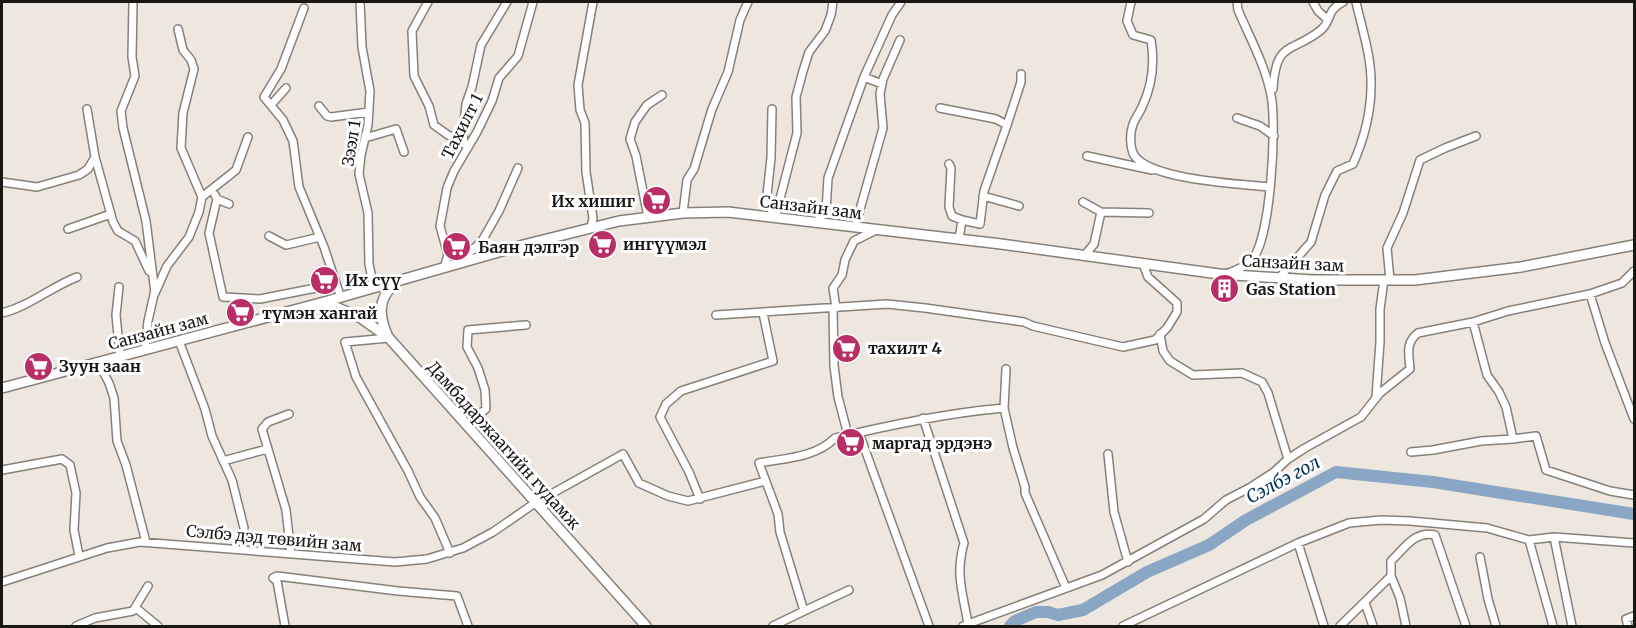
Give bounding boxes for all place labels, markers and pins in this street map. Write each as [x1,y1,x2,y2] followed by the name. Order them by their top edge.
[640,185,672,217] supermarket icon: Их хишиг
[551,191,636,211] place label: Их хишиг
[586,228,618,260] supermarket icon: ингүүмэл
[441,231,473,263] supermarket icon: Баян дэлгэр
[623,234,707,254] place label: ингүүмэл
[478,237,579,257] place label: Баян дэлгэр
[308,264,340,296] supermarket icon: Их сүү
[345,270,402,290] place label: Их сүү
[1209,273,1241,305] building icon: Gas Station
[1246,279,1336,299] place label: Gas Station
[225,297,257,329] supermarket icon: түмэн хангай
[262,303,378,323] place label: түмэн хангай
[831,332,863,364] supermarket icon: тахилт 4
[868,338,942,358] place label: тахилт 4
[22,350,54,382] supermarket icon: Зуун заан
[59,356,141,376] place label: Зуун заан
[835,427,867,459] supermarket icon: маргад эрдэнэ
[872,433,992,453] place label: маргад эрдэнэ

